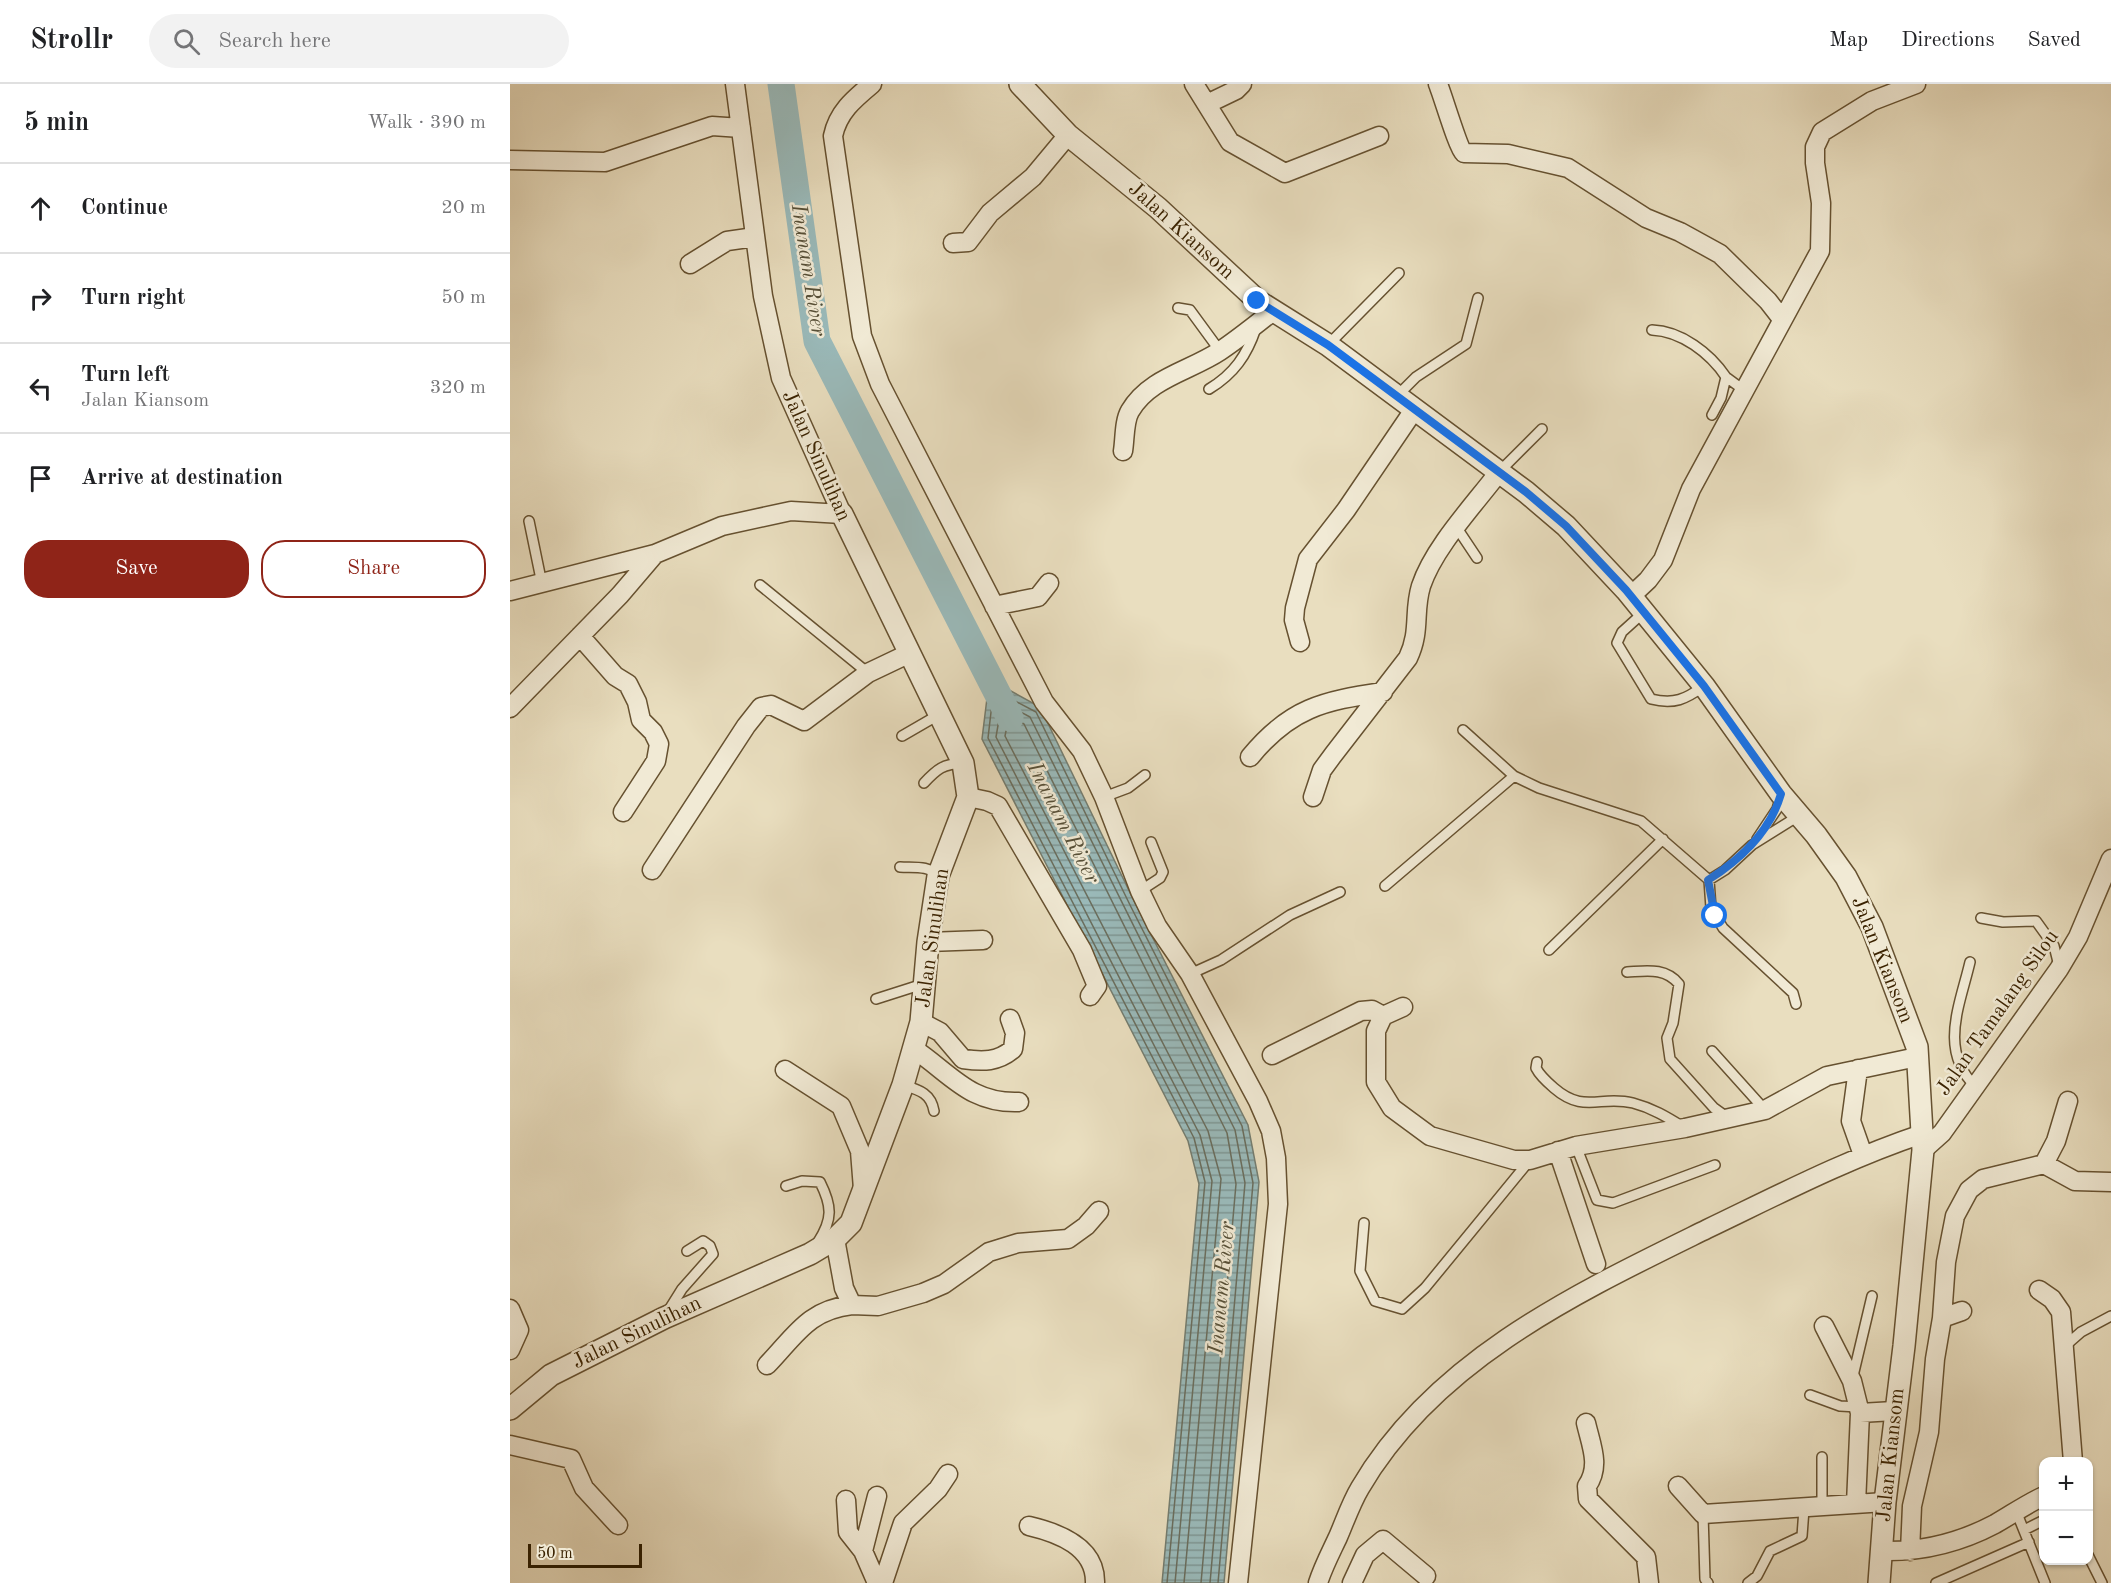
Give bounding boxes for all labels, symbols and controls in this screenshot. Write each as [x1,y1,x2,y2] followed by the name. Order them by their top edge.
[149,14,569,68] search box
[170,25,203,58] icon: search
[30,27,113,55] text: Strollr
[218,30,331,52] text: Search here
[1829,30,1868,51] text: Map
[1901,30,1995,51] text: Directions
[2028,30,2081,51] text: Saved
[24,110,89,136] text: 5 min
[367,113,486,133] text: Walk · 390 m
[1124,178,1238,284] street label: Jalan Kiansom
[24,192,57,225] icon: ahead
[81,197,168,219] text: Continue
[441,198,486,218] text: 20 m
[787,201,829,338] water label: Inanam River
[24,282,57,315] icon: right
[81,287,185,309] text: Turn right
[1243,287,1269,313] route end
[441,288,486,308] text: 50 m
[81,364,170,386] text: Turn left
[24,372,57,405] icon: left
[430,378,486,398] text: 320 m
[778,387,854,525] street label: Jalan Sinulihan
[81,391,209,411] text: Jalan Kiansom
[24,462,57,495] icon: arrive
[81,467,283,489] text: Arrive at destination
[24,540,249,598] button: Save
[261,540,486,598] button: Share
[1022,758,1103,888] water label: Inanam River
[913,867,953,1009] street label: Jalan Sinulihan
[1847,894,1917,1026] street label: Jalan Kiansom
[1701,902,1727,928] route start
[1933,926,2063,1100] street label: Jalan Tamalang Silou
[1205,1220,1239,1356] water label: Inanam River
[569,1293,705,1373] street label: Jalan Sinulihan
[1874,1387,1908,1523] street label: Jalan Kiansom
[2039,1457,2093,1565] map controls
[2039,1457,2093,1511] button: +
[2039,1511,2093,1565] button: −
[528,1541,642,1568] scale bar
[537,1546,573,1562] text: 50 m

